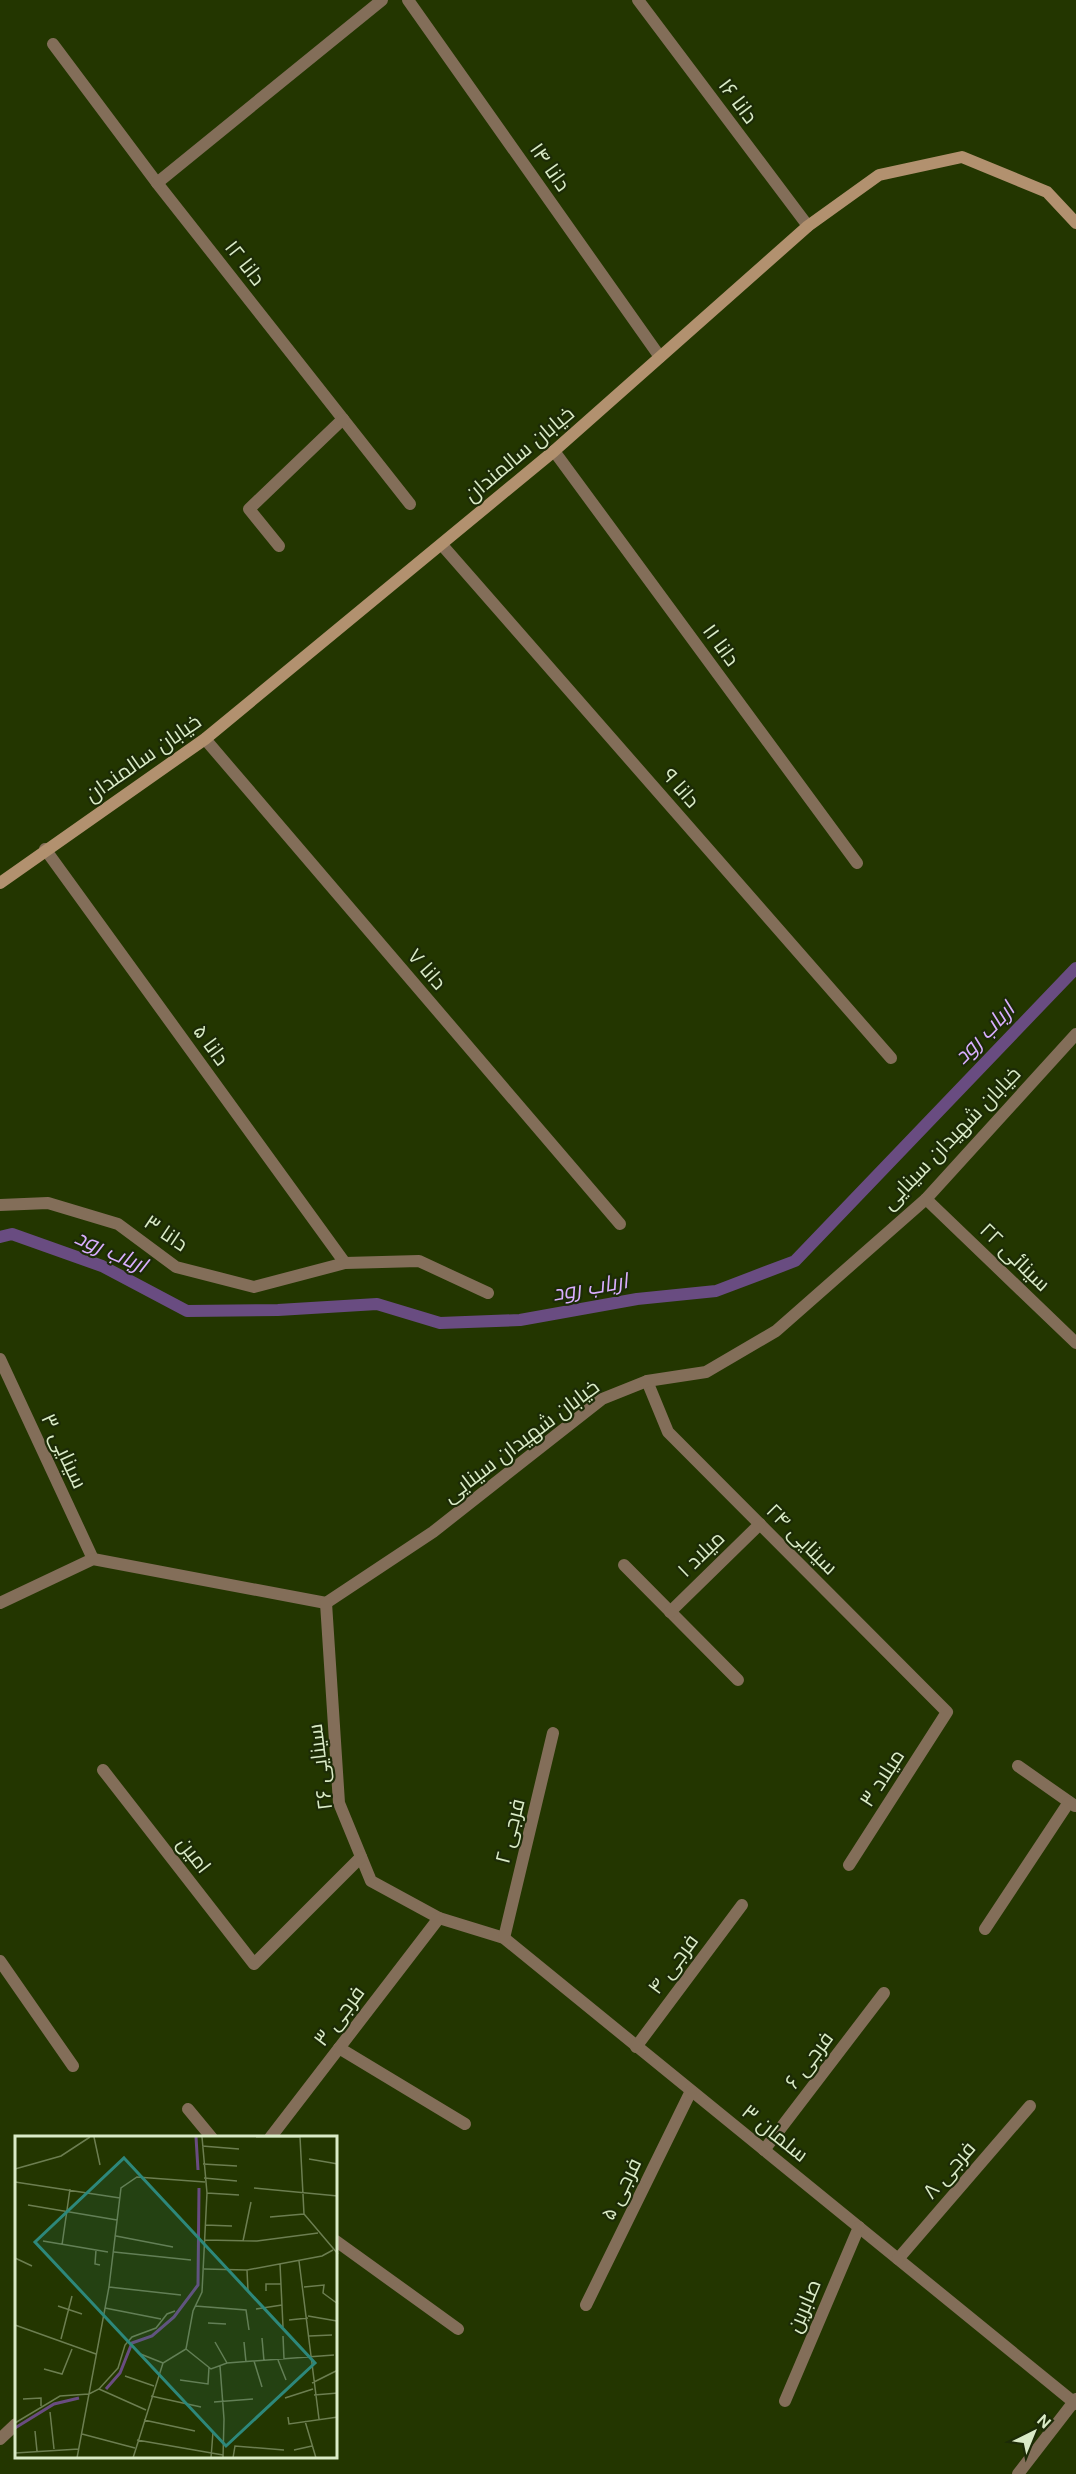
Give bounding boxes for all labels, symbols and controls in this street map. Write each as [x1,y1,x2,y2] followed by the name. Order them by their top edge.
[712,73,764,129] street label: دانا ۱۶
[523,137,577,197] street label: دانا ۱۴
[218,234,272,292] street label: دانا ۱۲
[458,400,580,508] street label: خیابان سالمندان
[696,618,746,672] street label: دانا ۱۱
[79,708,207,808] street label: خیابان سالمندان
[656,762,706,814] street label: دانا ۹
[401,942,453,996] street label: دانا ۷
[947,994,1022,1070] water label: ارباب رود
[187,1019,235,1071] street label: دانا ۵
[875,1060,1027,1216] street label: خیابان شهیدان سینایی
[139,1208,193,1258] street label: دانا ۳
[974,1216,1056,1298] street label: سینائی ۲۲
[70,1222,154,1281] water label: ارباب رود
[550,1266,632,1308] water label: ارباب رود
[437,1373,605,1509] street label: خیابان شهیدان سینایی
[34,1409,94,1493] street label: سینایی ۳
[760,1497,844,1581] street label: سینایی ۲۴
[671,1524,731,1584] street label: میلاد ۱
[301,1722,339,1812] street label: سینایی ۲۶
[853,1744,911,1812] street label: میلاد ۳
[488,1796,532,1866] street label: فرجی ۲
[171,1831,217,1879] street label: امین
[641,1928,705,2000] street label: فرجی ۴
[307,1980,371,2052] street label: فرجی ۳
[778,2026,840,2094] street label: فرجی ۶
[736,2098,814,2168] street label: سلمان ۳
[916,2135,982,2205] street label: فرجی ۸
[15,2136,338,2459] inset map
[594,2153,648,2225] street label: فرجی ۵
[780,2275,828,2337] street label: صابرین
[1004,2402,1064,2462] north arrow
[1032,2410,1055,2433] text: N

